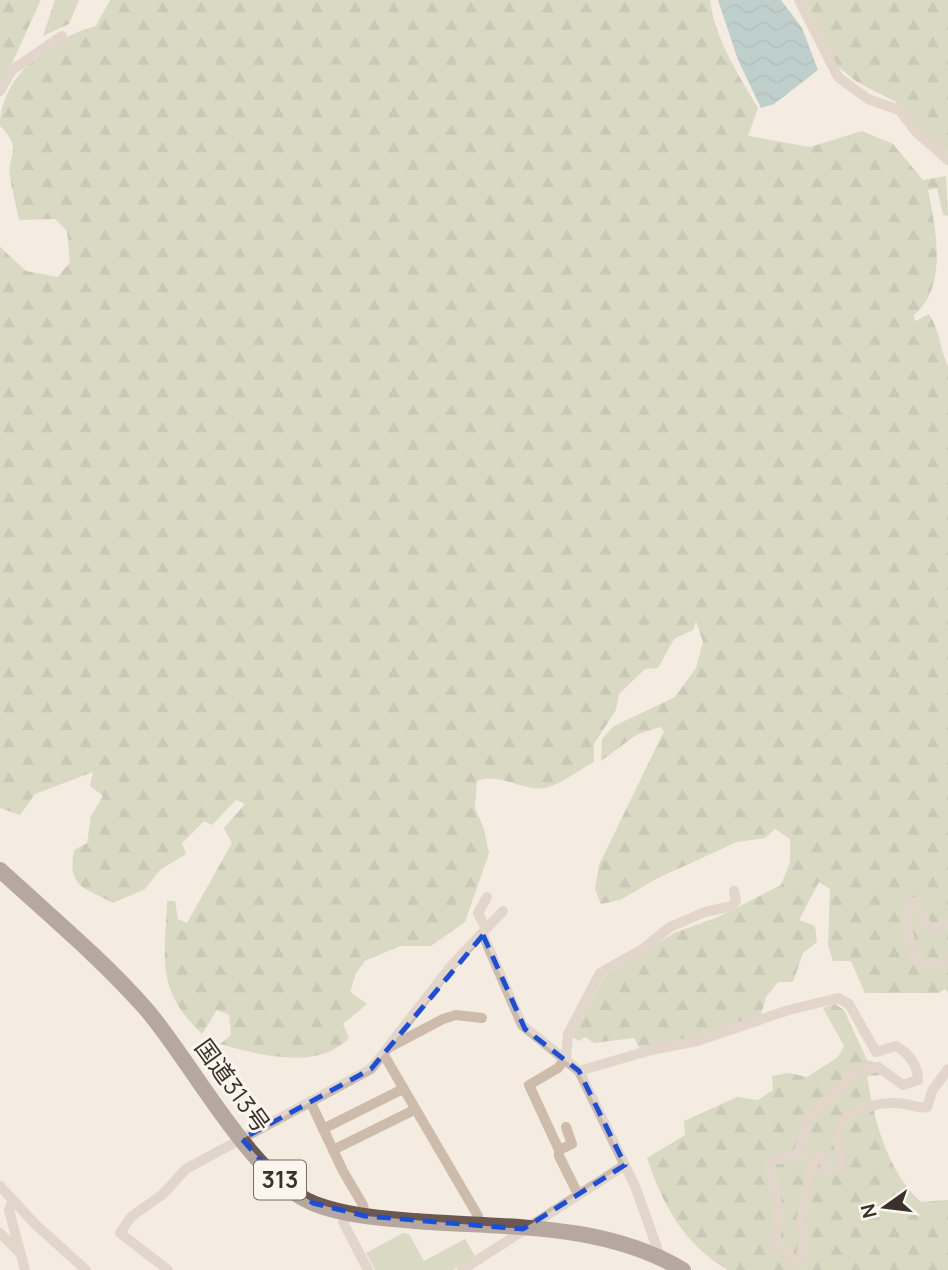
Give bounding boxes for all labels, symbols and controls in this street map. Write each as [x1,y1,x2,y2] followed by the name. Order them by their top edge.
[188,1032,278,1138] street label: 国道313号
[254,1161,306,1200] road number: 313
[850,1172,920,1242] north arrow
[854,1201,883,1221] text: N

